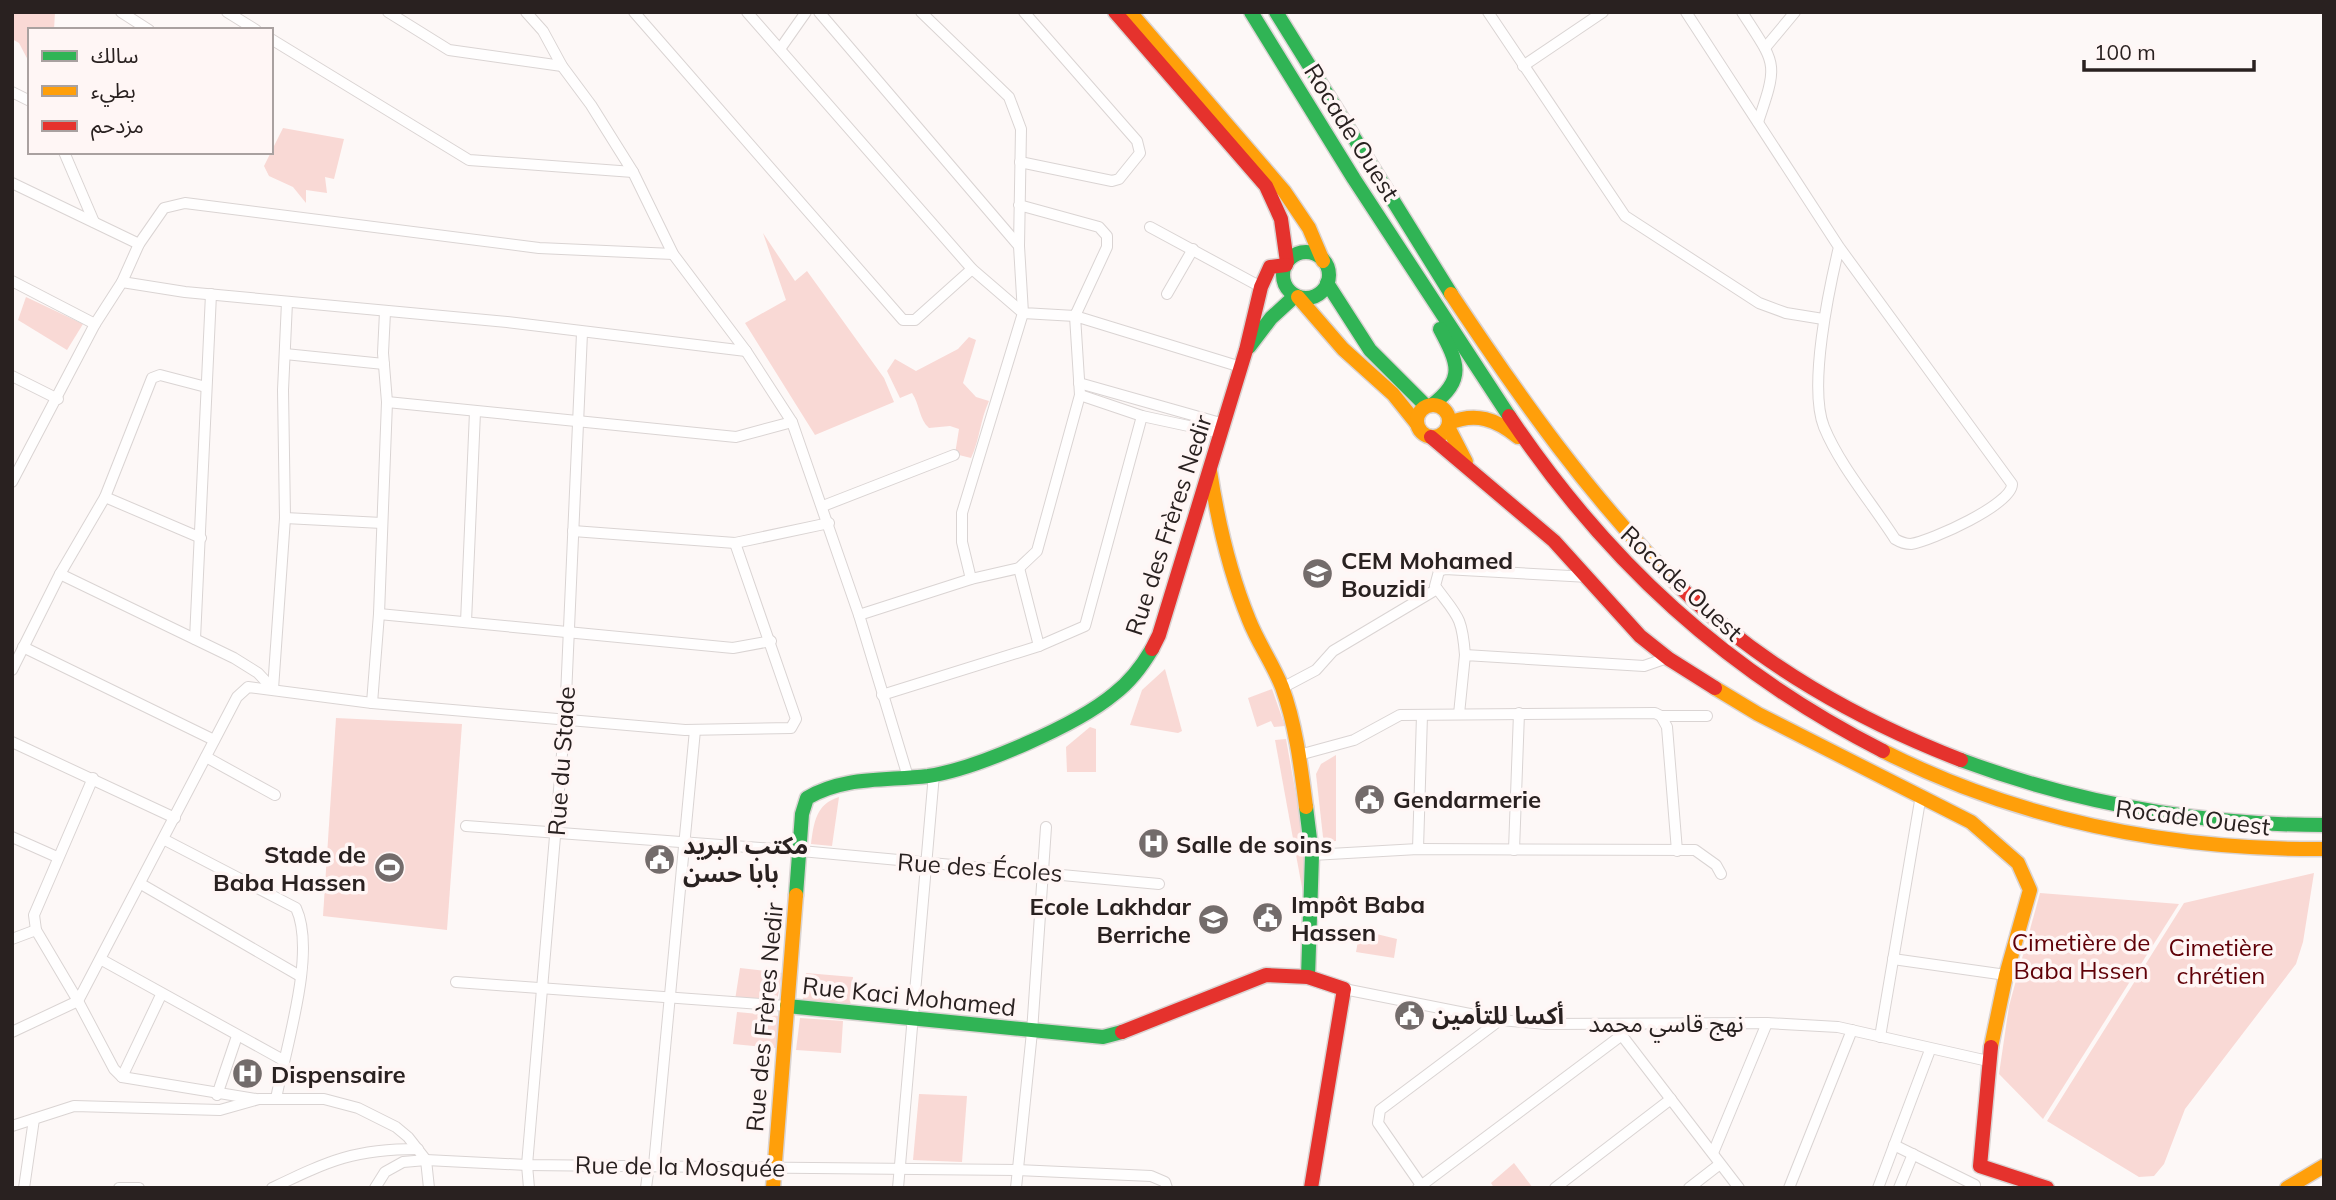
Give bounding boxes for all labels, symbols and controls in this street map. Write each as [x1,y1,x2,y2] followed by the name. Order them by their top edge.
[28,28,273,154] legend
[2084,28,2254,72] scale bar
[2094,39,2156,65] text: 100 m
[91,42,138,68] text: سالك
[1298,58,1406,206] street label: Rocade Ouest
[91,77,136,107] text: بطيء
[91,112,144,141] text: مزدحم
[1118,411,1218,639] street label: Rue des Frères Nedir
[1615,519,1749,647] street label: Rocade Ouest
[1341,545,1513,603] place label: CEM Mohamed Bouzidi
[1301,557,1335,591] school or university icon: CEM Mohamed Bouzidi
[541,685,581,837] street label: Rue du Stade
[1353,782,1387,816] public building icon: Gendarmerie
[1393,784,1541,814] place label: Gendarmerie
[2114,793,2272,841] street label: Rocade Ouest
[1136,827,1170,861] hospital icon: Salle de soins
[1176,829,1332,859] place label: Salle de soins
[683,830,808,888] place label: مكتب البريد بابا حسن
[213,839,366,897] place label: Stade de Baba Hassen
[643,842,677,876] public building icon: مكتب البريد بابا حسن
[896,846,1064,888] street label: Rue des Écoles
[372,851,406,885] sports icon: Stade de Baba Hassen
[1291,889,1425,947] place label: Impôt Baba Hassen
[1030,891,1192,949] place label: Ecole Lakhdar Berriche
[739,901,789,1133] street label: Rue des Frères Nedir
[1251,901,1285,935] public building icon: Impôt Baba Hassen
[1197,903,1231,937] school or university icon: Ecole Lakhdar Berriche
[2012,927,2150,985] park label: Cimetière de Baba Hssen
[2168,932,2274,990] park label: Cimetière chrétien
[801,970,1017,1022] street label: Rue Kaci Mohamed
[1392,998,1426,1032] public building icon: أكسا للتأمين
[1432,1000,1564,1030] place label: أكسا للتأمين
[1588,1008,1744,1043] street label: نهج قاسي محمد
[231,1057,265,1091] hospital icon: Dispensaire
[271,1059,406,1089] place label: Dispensaire
[575,1149,785,1183] street label: Rue de la Mosquée

